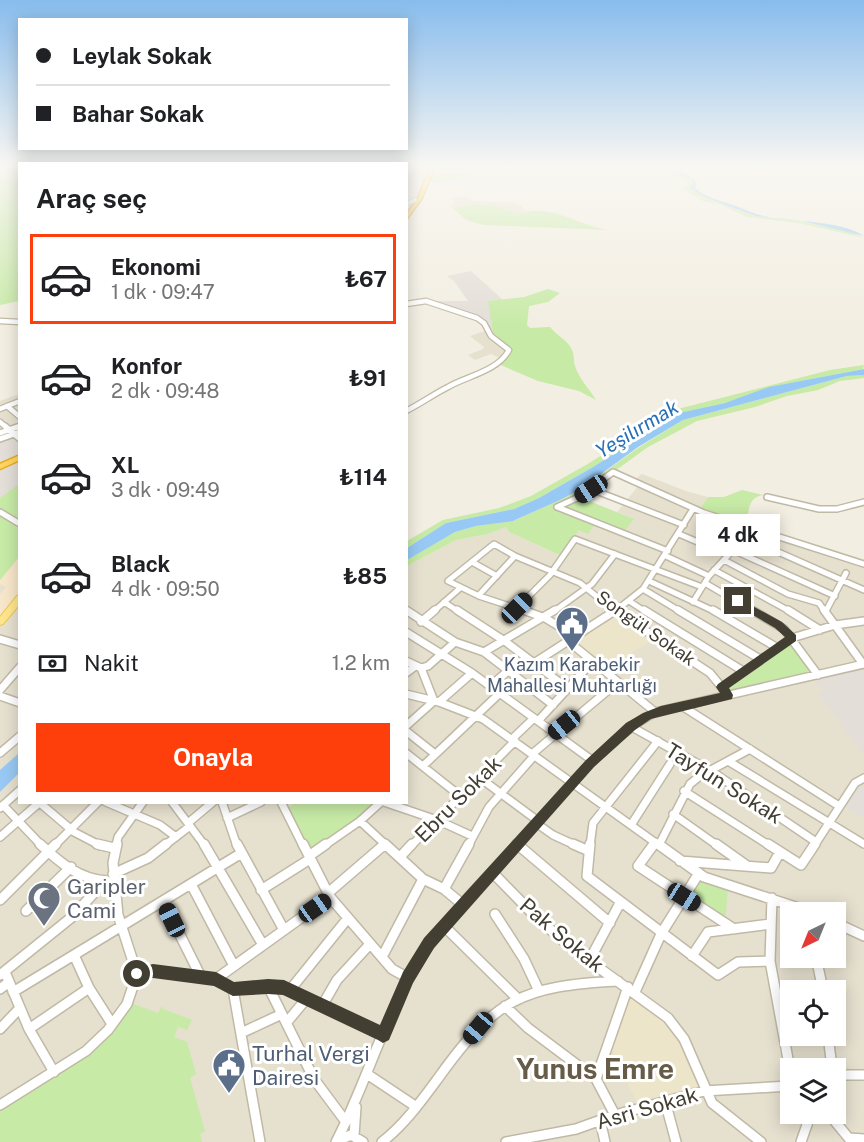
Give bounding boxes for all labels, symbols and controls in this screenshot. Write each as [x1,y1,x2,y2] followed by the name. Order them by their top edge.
[72,43,212,69] text: Leylak Sokak
[72,101,204,127] text: Bahar Sokak
[36,182,147,214] text: Araç seç
[39,252,93,306] icon: car
[111,254,201,280] text: Ekonomi
[345,266,387,292] text: ₺67
[111,280,215,304] text: 1 dk · 09:47
[39,351,93,405] icon: car
[111,353,182,379] text: Konfor
[349,365,387,391] text: ₺91
[111,379,220,403] text: 2 dk · 09:48
[591,395,683,463] water label: Yeşilırmak
[39,450,93,504] icon: car
[111,452,139,478] text: XL
[339,464,387,490] text: ₺114
[571,472,611,506] car
[111,478,220,502] text: 3 dk · 09:49
[696,514,780,556] callout: 4 dk
[717,523,759,547] text: 4 dk
[39,549,93,603] icon: car
[111,551,170,577] text: Black
[343,563,387,589] text: ₺85
[111,577,220,601] text: 4 dk · 09:50
[592,586,700,670] street label: Songül Sokak
[724,587,751,614] route end
[498,589,536,627] car
[554,605,590,652] public building icon: Kazım Karabekir Mahallesi Muhtarlığı
[36,647,69,680] icon: cash
[84,650,139,676] text: Nakit
[332,651,390,675] text: 1.2 km
[487,654,657,696] place label: Kazım Karabekir Mahallesi Muhtarlığı
[544,707,584,743] car
[36,723,390,792] button: Onayla
[661,737,787,829] street label: Tayfun Sokak
[410,751,506,847] street label: Ebru Sokak
[67,874,146,923] place label: Garipler Cami
[26,880,62,927] mosque icon: Garipler Cami
[664,880,704,914] car
[295,890,335,926] car
[515,892,609,978] street label: Pak Sokak
[156,900,188,940] car
[780,902,846,968] north arrow
[780,902,846,1124] map controls
[123,960,150,987] route start
[780,980,846,1046] button: locate
[460,1008,496,1048] car
[252,1041,370,1090] place label: Turhal Vergi Dairesi
[211,1047,247,1094] public building icon: Turhal Vergi Dairesi
[516,1052,674,1085] district label: Yunus Emre
[780,1058,846,1124] button: layers
[593,1082,701,1134] street label: Asri Sokak

